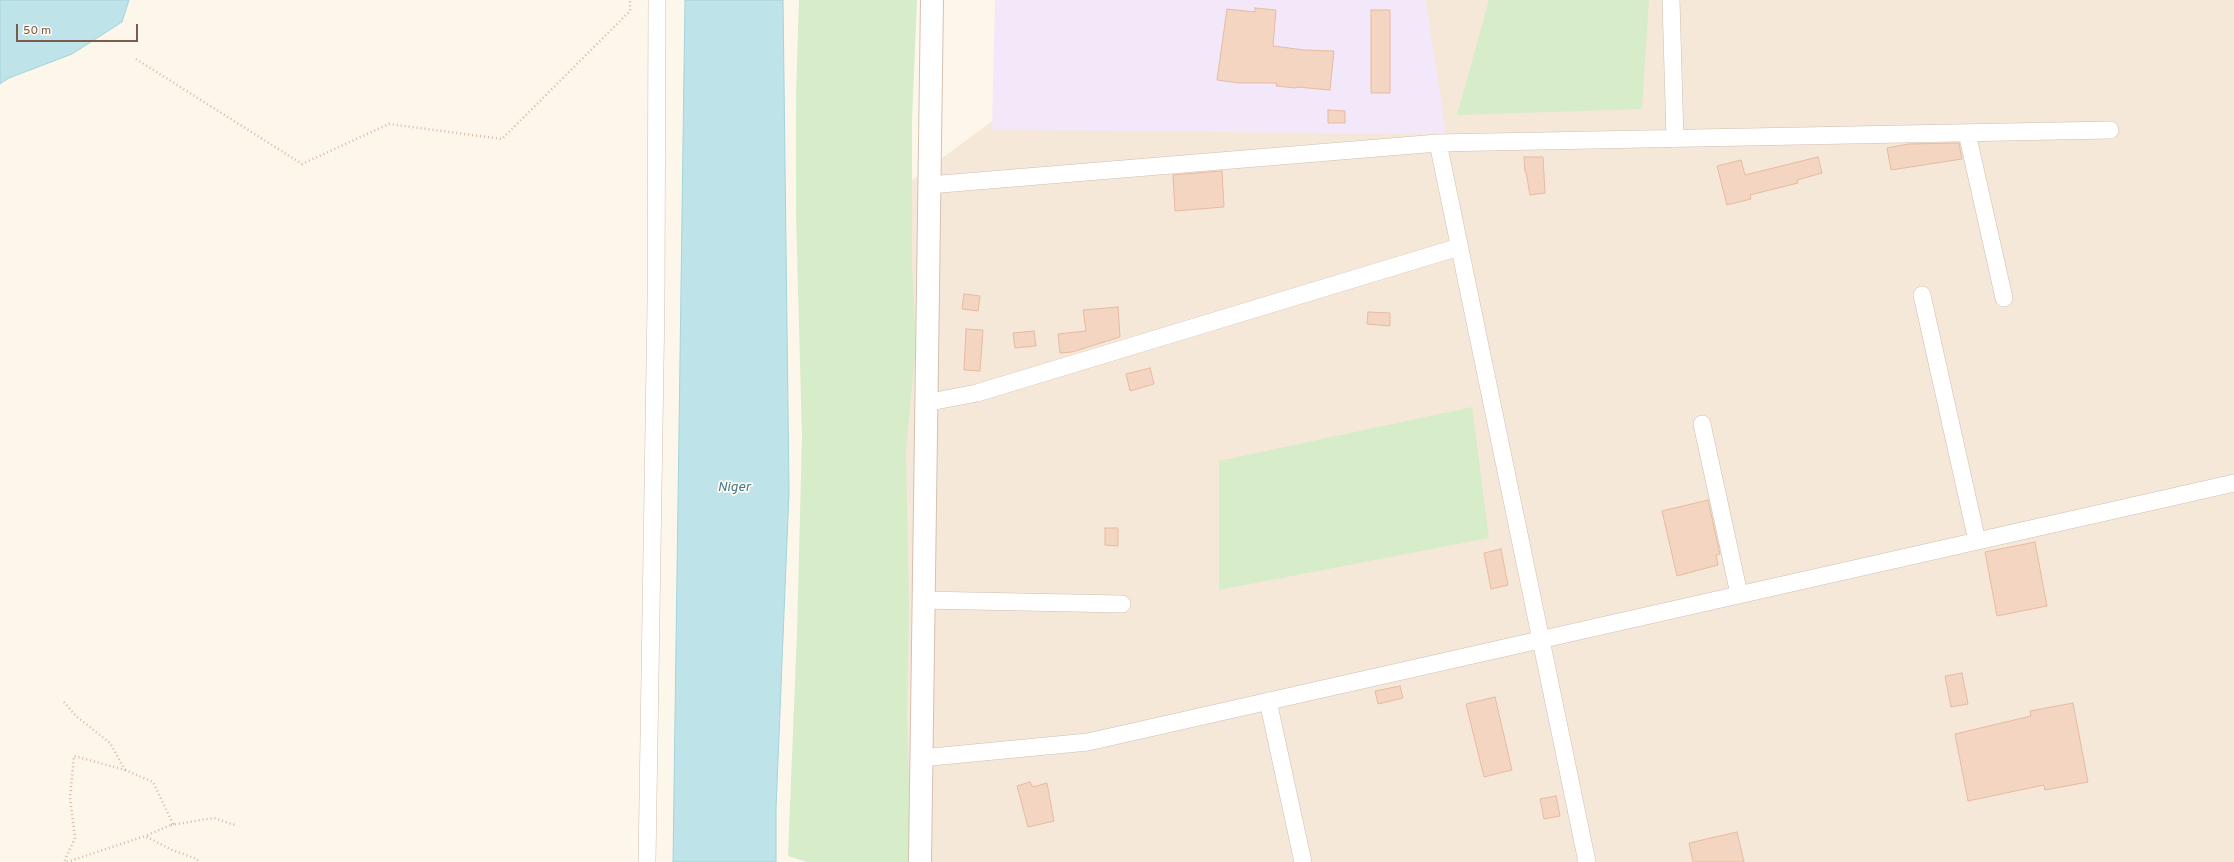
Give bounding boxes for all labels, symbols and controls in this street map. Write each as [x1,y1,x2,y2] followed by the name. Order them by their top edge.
[18,16,140,42] scale bar
[23,23,51,39] text: 50 m
[717,480,751,496] water label: Niger

